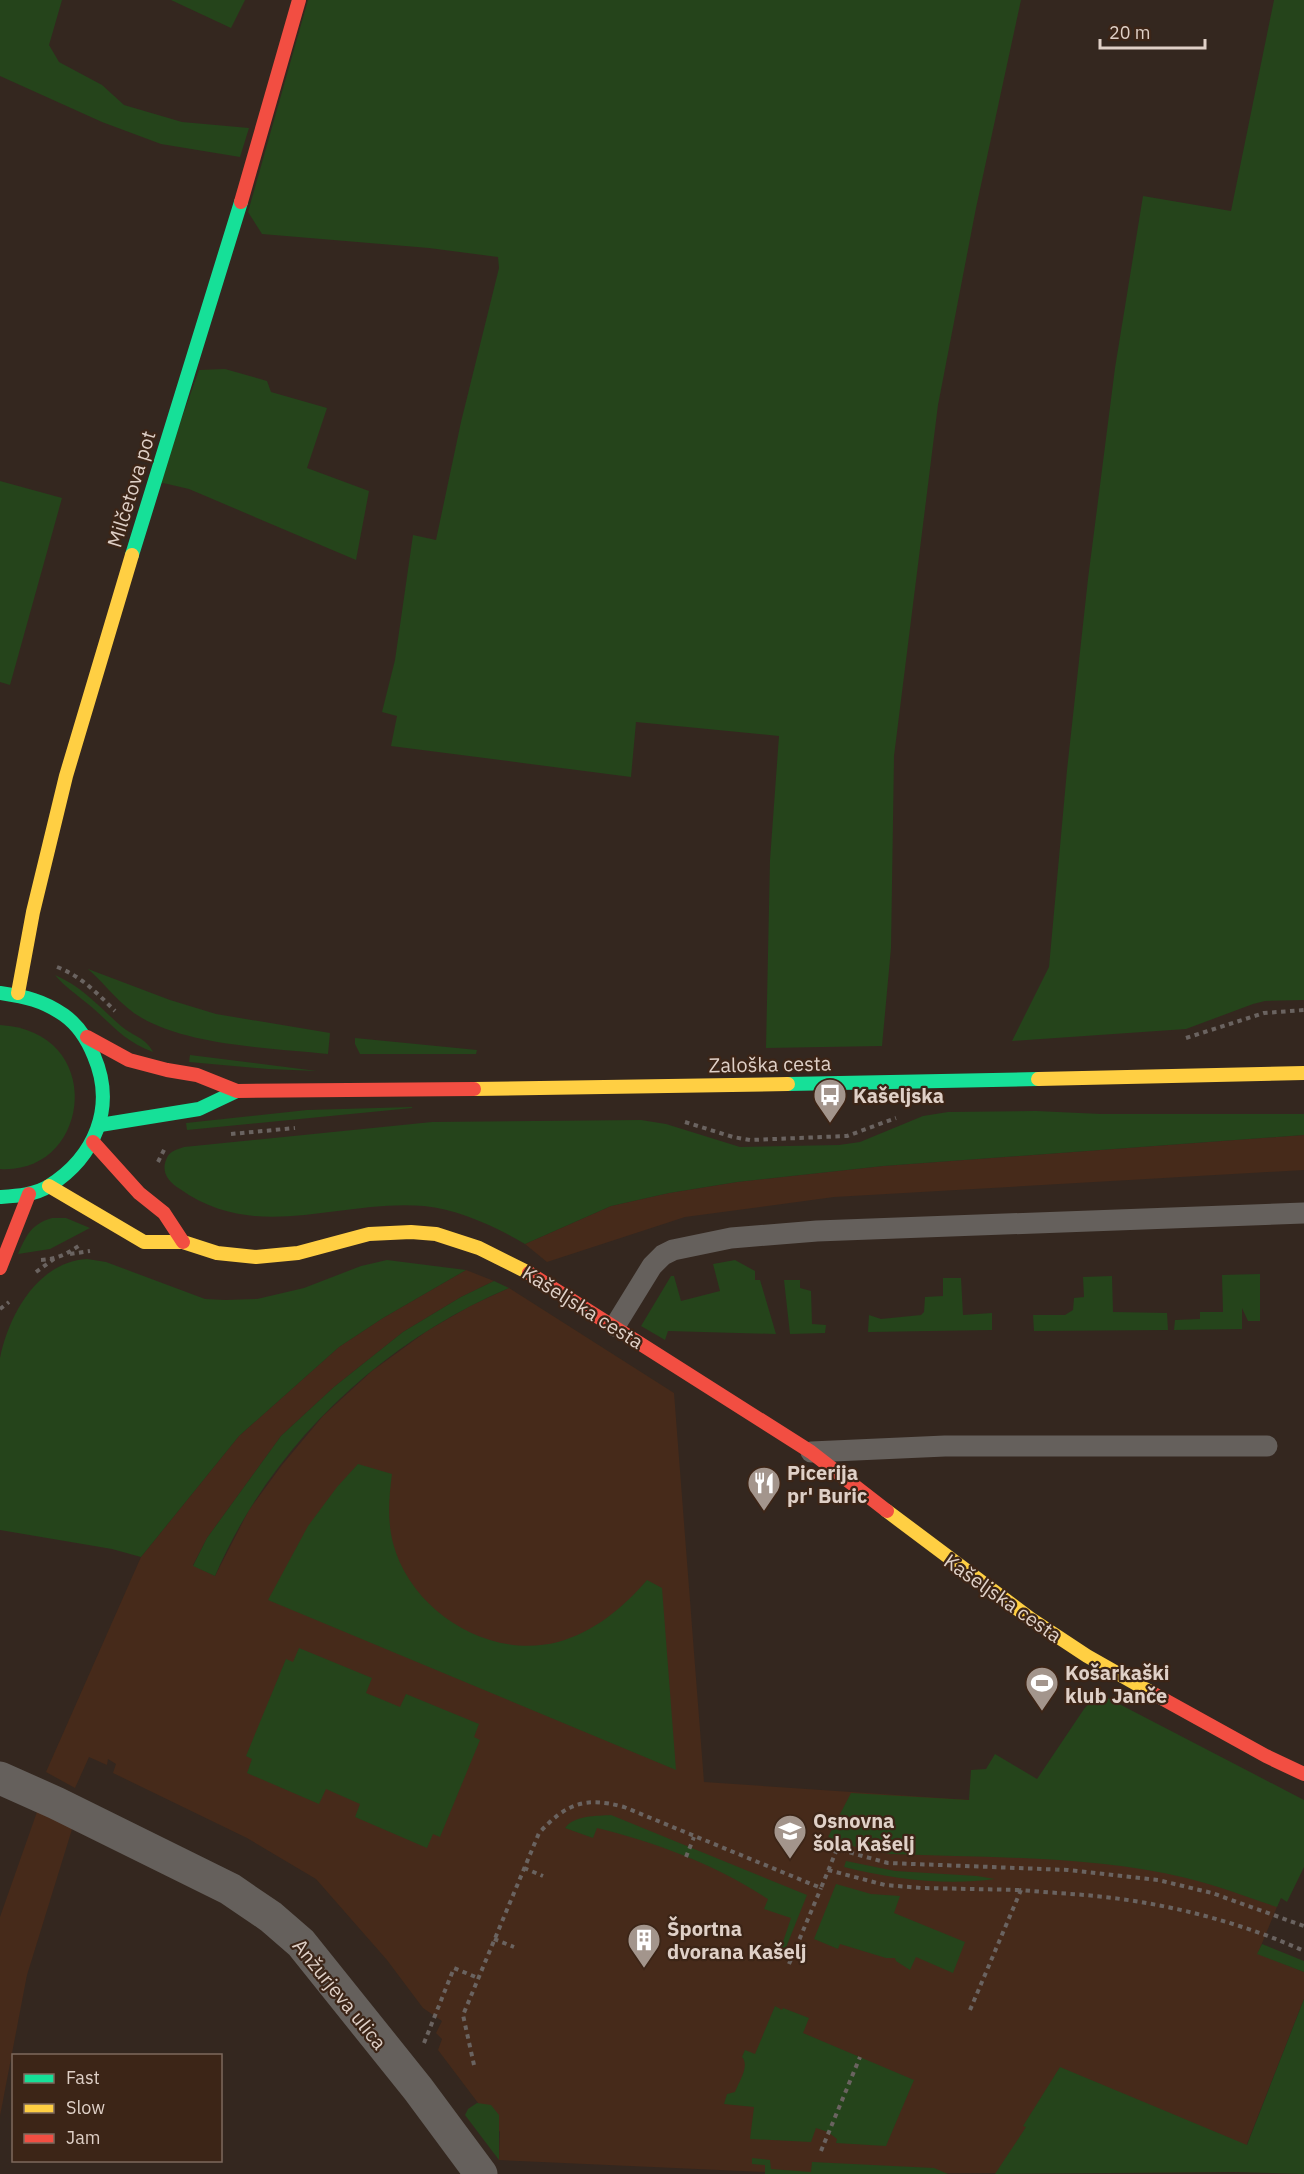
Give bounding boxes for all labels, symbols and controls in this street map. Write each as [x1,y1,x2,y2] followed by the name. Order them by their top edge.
[1100,12,1205,50] scale bar
[1109,21,1151,44] text: 20 m
[100,427,162,551] street label: Milčetova pot
[708,1049,832,1079] street label: Zaloška cesta
[812,1077,848,1124] bus stop icon: Kašeljska
[853,1082,944,1109] place label: Kašeljska
[517,1259,649,1355] street label: Kašeljska cesta
[787,1459,867,1509] place label: Picerija pr' Buric
[746,1465,782,1512] restaurant icon: Picerija pr' Buric
[939,1547,1068,1649] street label: Kašeljska cesta
[1065,1659,1170,1709] place label: Košarkaški klub Janče
[1024,1665,1060,1712] sports icon: Košarkaški klub Janče
[813,1807,915,1857] place label: Osnovna šola Kašelj
[772,1813,808,1860] school or university icon: Osnovna šola Kašelj
[667,1915,806,1965] place label: Športna dvorana Kašelj
[626,1922,662,1969] building icon: Športna dvorana Kašelj
[287,1933,393,2055] street label: Anžurjeva ulica
[12,2054,222,2162] legend
[66,2066,100,2089] text: Fast
[66,2096,105,2119] text: Slow
[66,2126,101,2149] text: Jam

